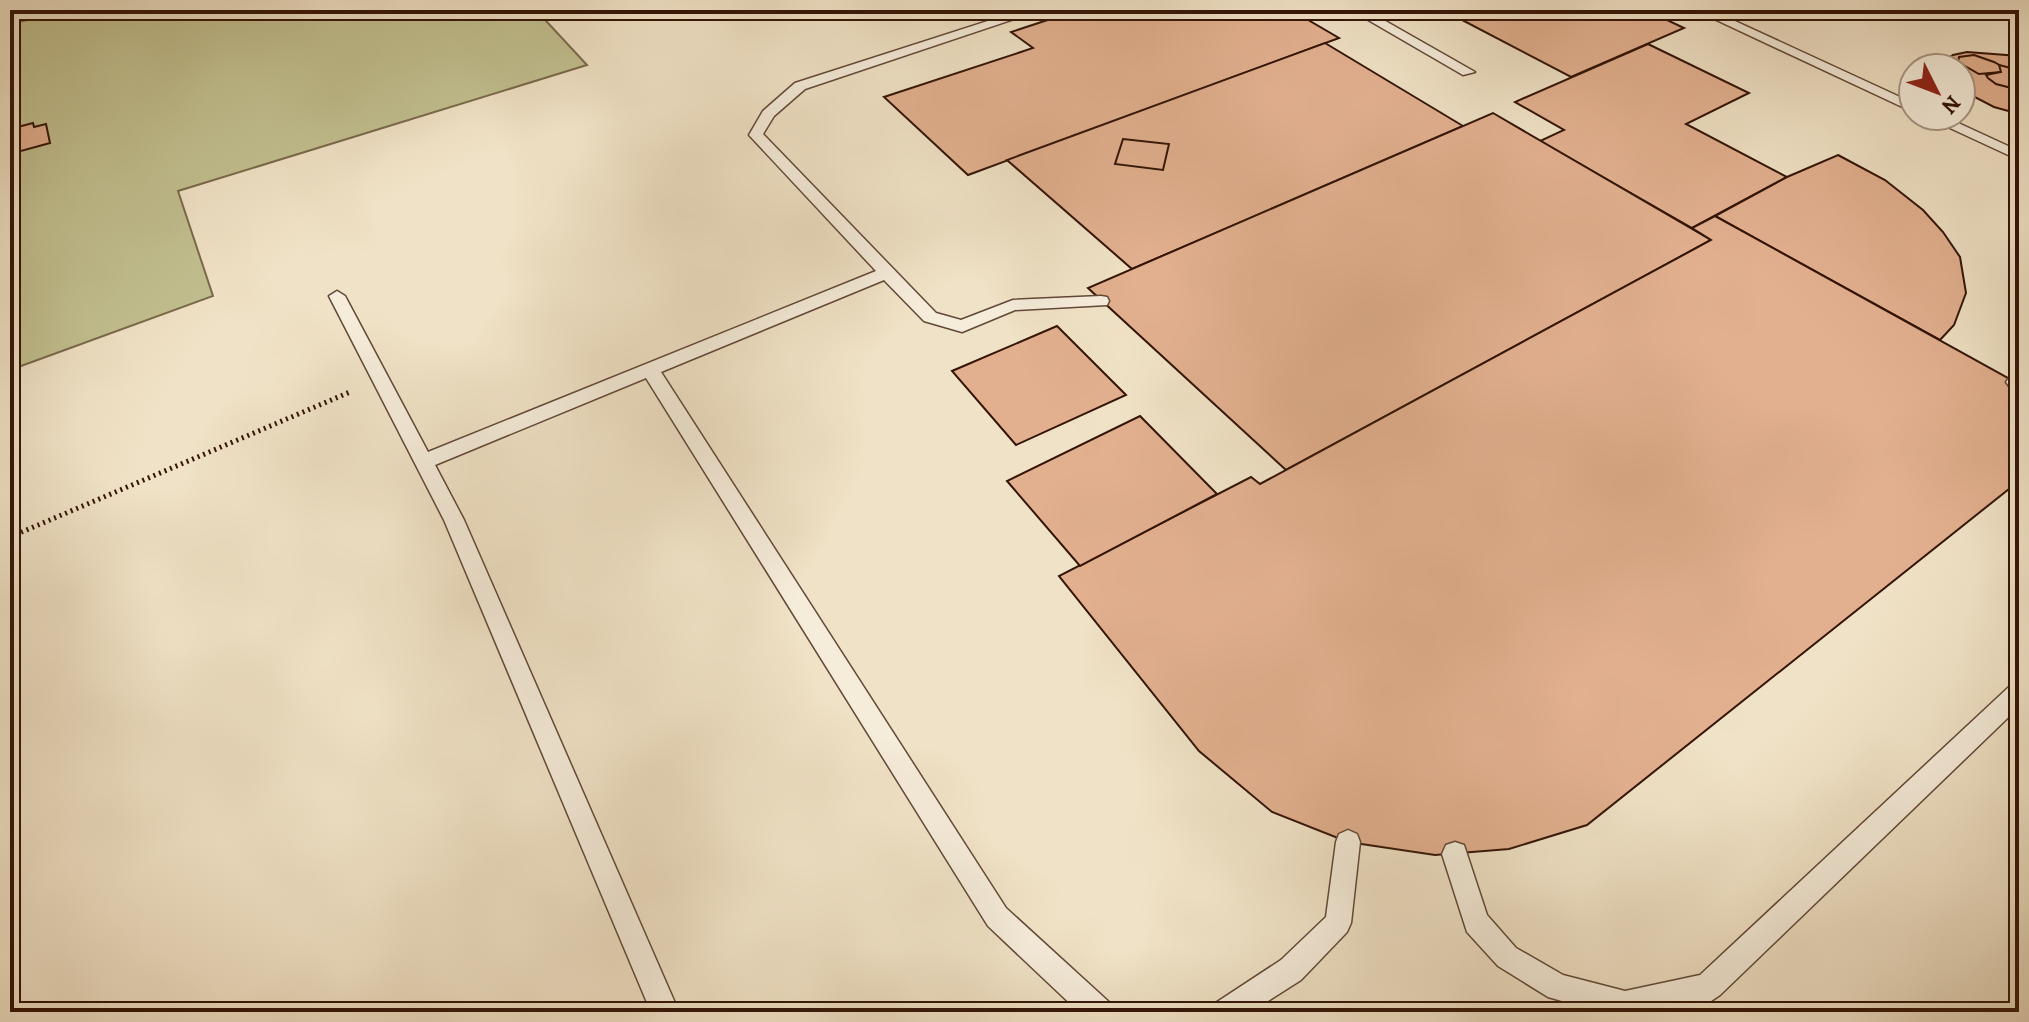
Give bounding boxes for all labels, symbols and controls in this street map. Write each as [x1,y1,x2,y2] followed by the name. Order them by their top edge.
[1897,52,1977,132] north arrow
[1935,89,1968,121] text: N

